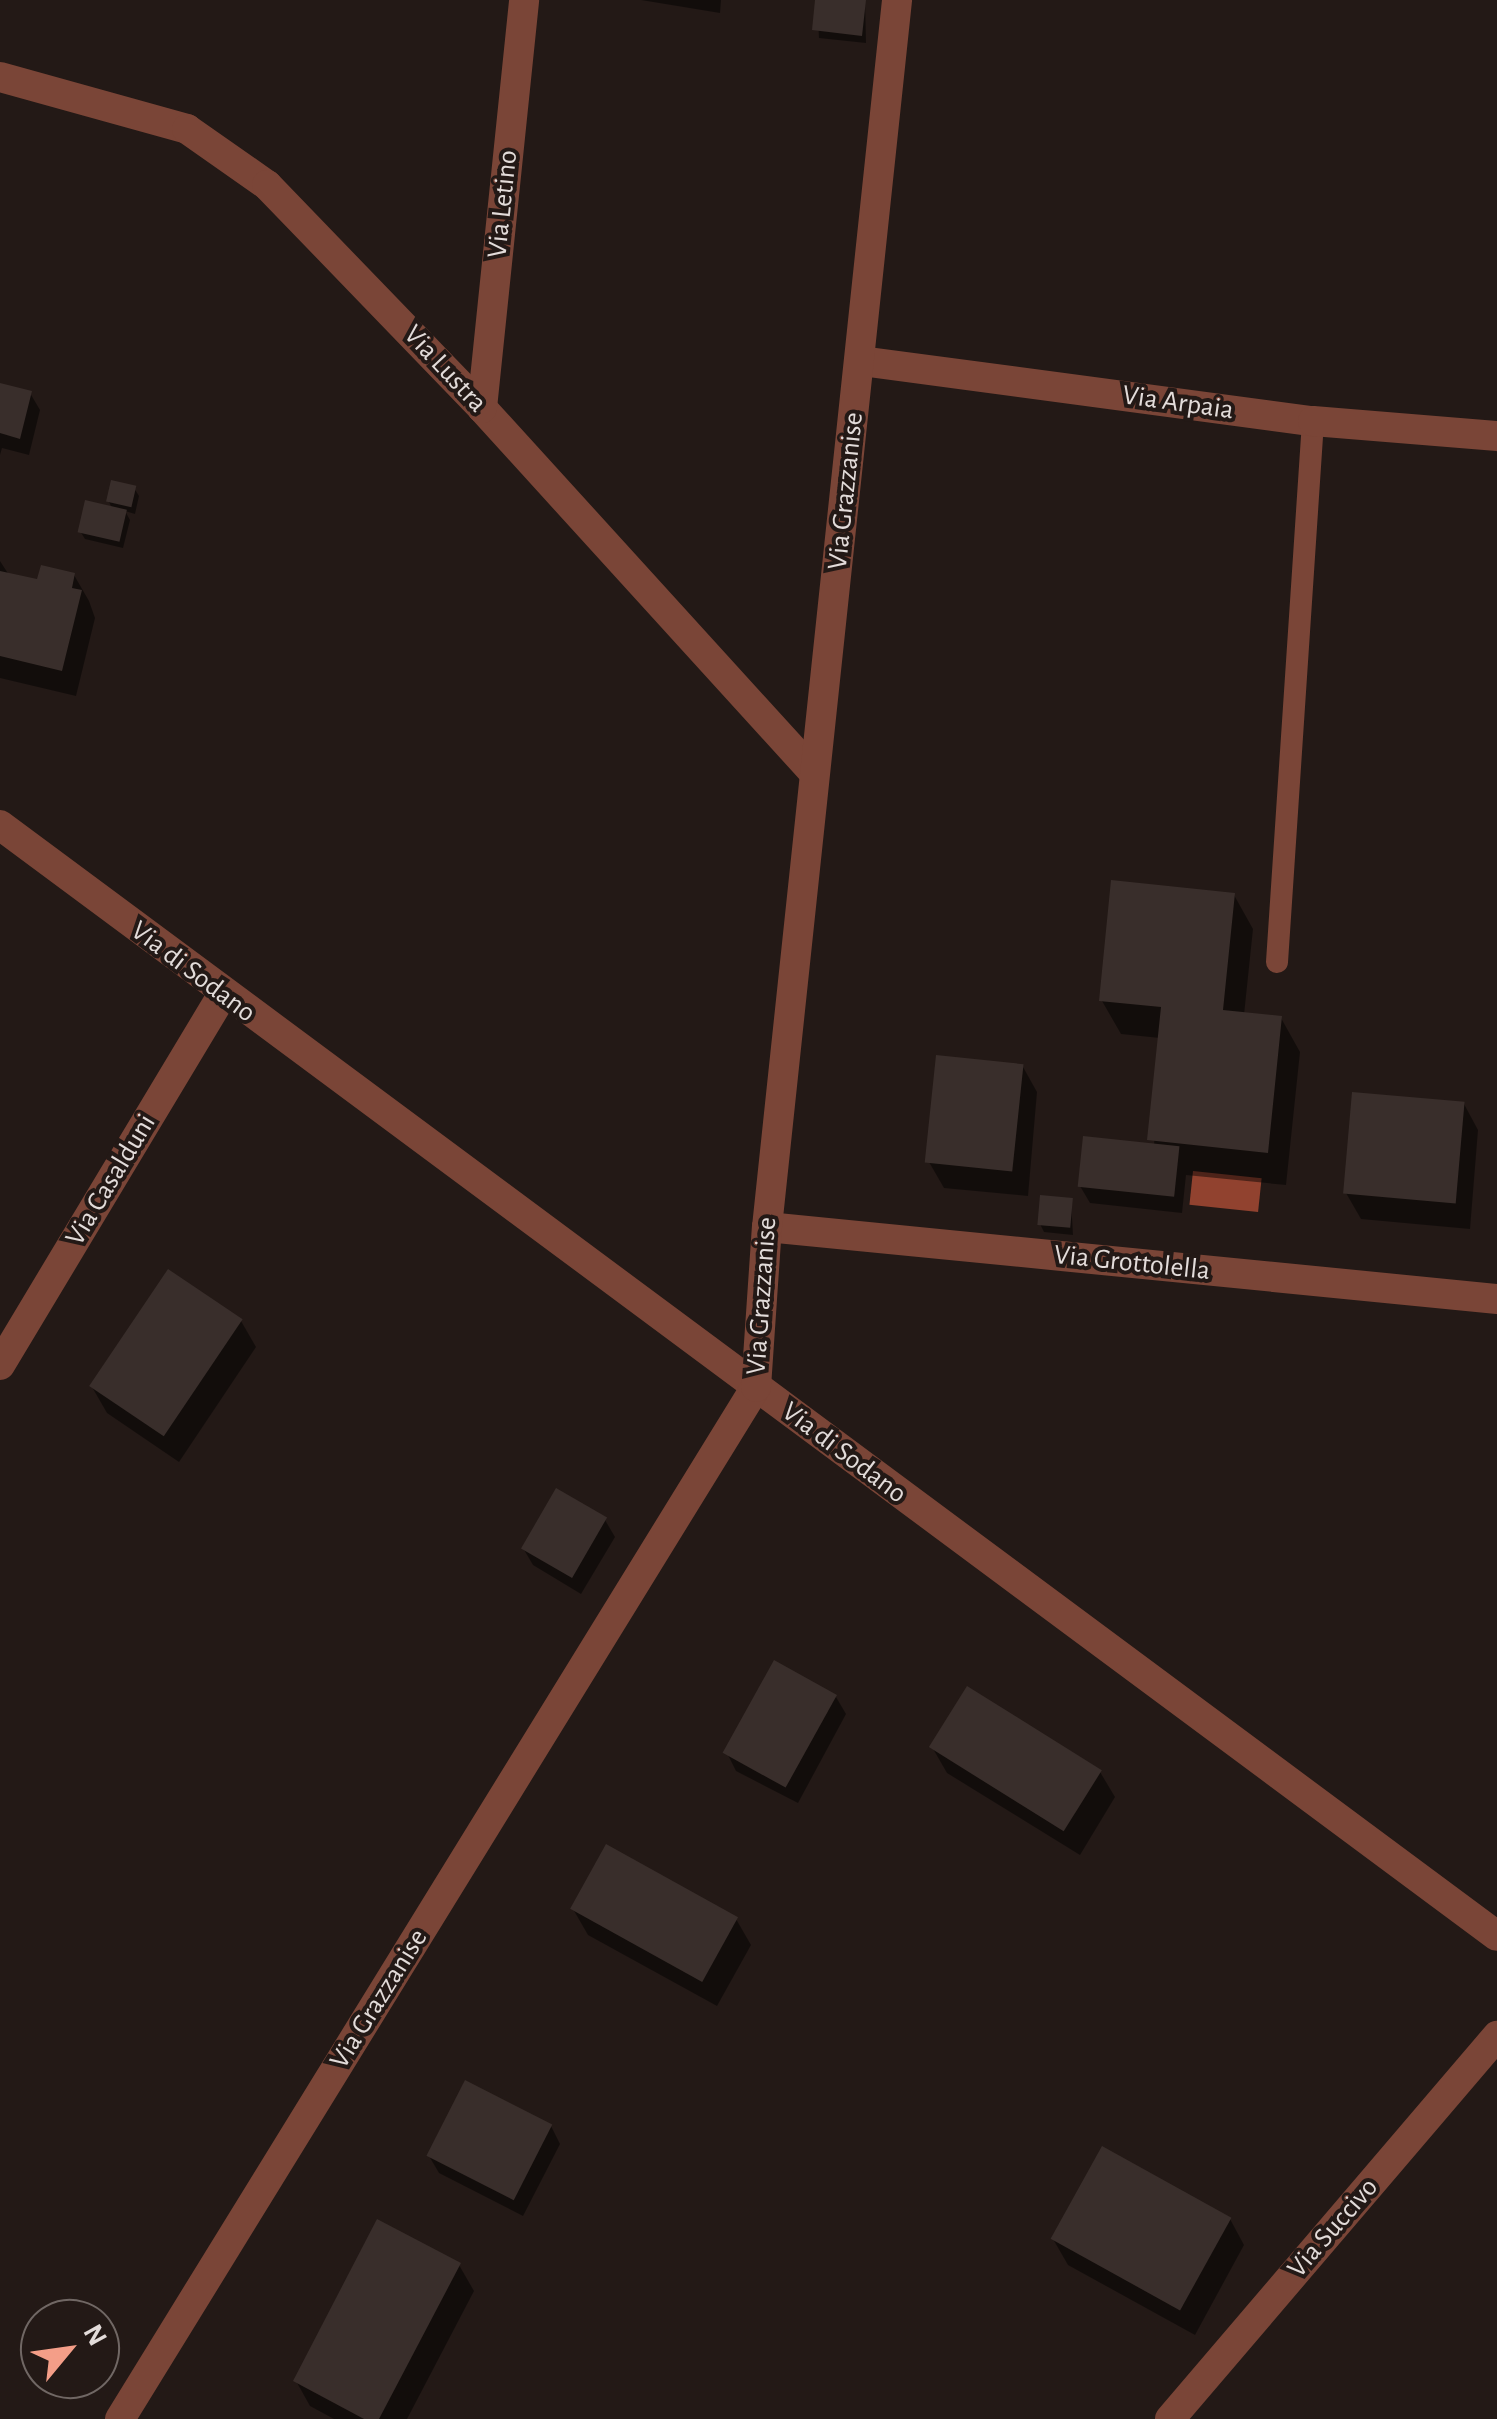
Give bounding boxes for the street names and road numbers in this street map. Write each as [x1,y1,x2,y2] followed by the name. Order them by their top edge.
[481,148,525,260] street label: Via Letino
[396,318,494,420] street label: Via Lustra
[1120,379,1236,427] street label: Via Arpaia
[821,411,871,571] street label: Via Grazzanise
[124,914,262,1030] street label: Via di Sodano
[59,1108,163,1252] street label: Via Casalduni
[740,1216,784,1376] street label: Via Grazzanise
[1052,1238,1212,1288] street label: Via Grottolella
[775,1395,913,1511] street label: Via di Sodano
[323,1923,435,2075] street label: Via Grazzanise
[1281,2171,1385,2285] street label: Via Succivo

